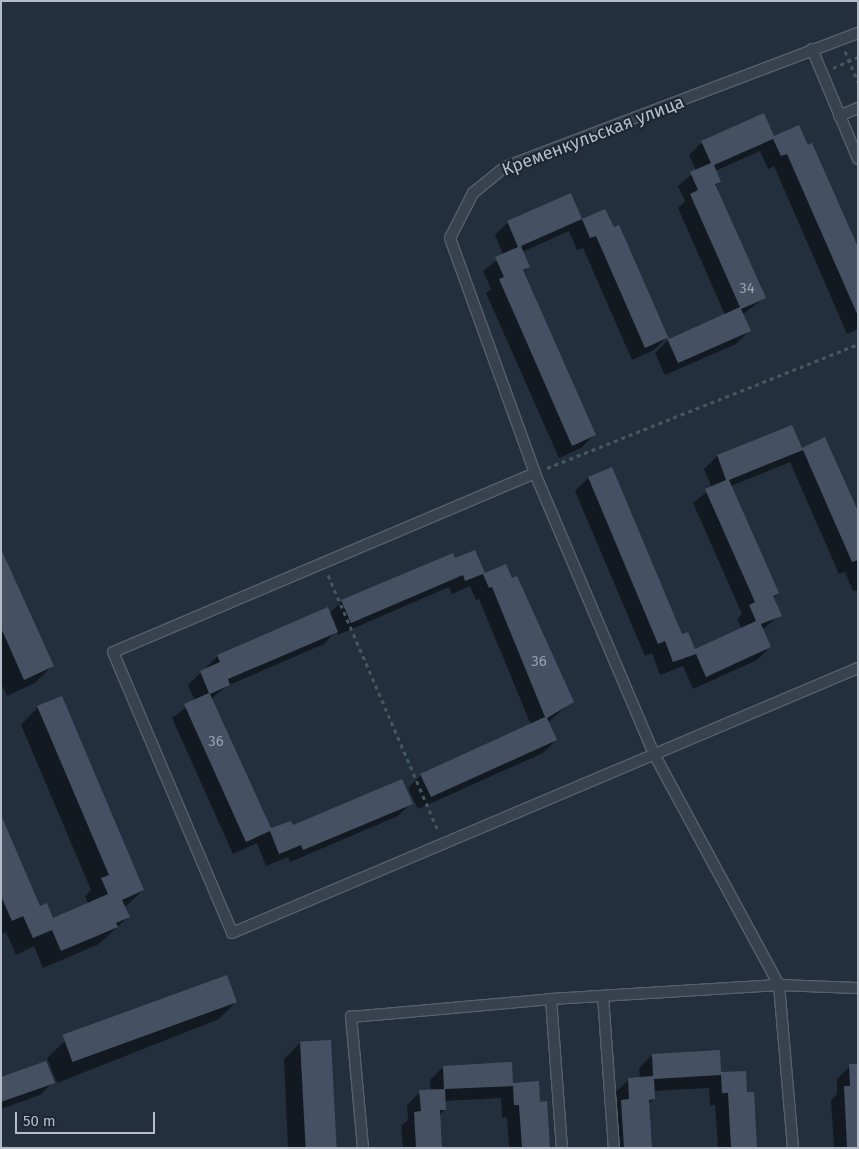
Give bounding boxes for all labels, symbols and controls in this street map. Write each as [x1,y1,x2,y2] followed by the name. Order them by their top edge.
[499,91,687,181] street label: Кременкульская улица
[739,280,755,298] house number: 34
[531,653,547,671] house number: 36
[208,733,224,751] house number: 36
[18,1102,158,1134] scale bar
[23,1112,56,1130] text: 50 m

